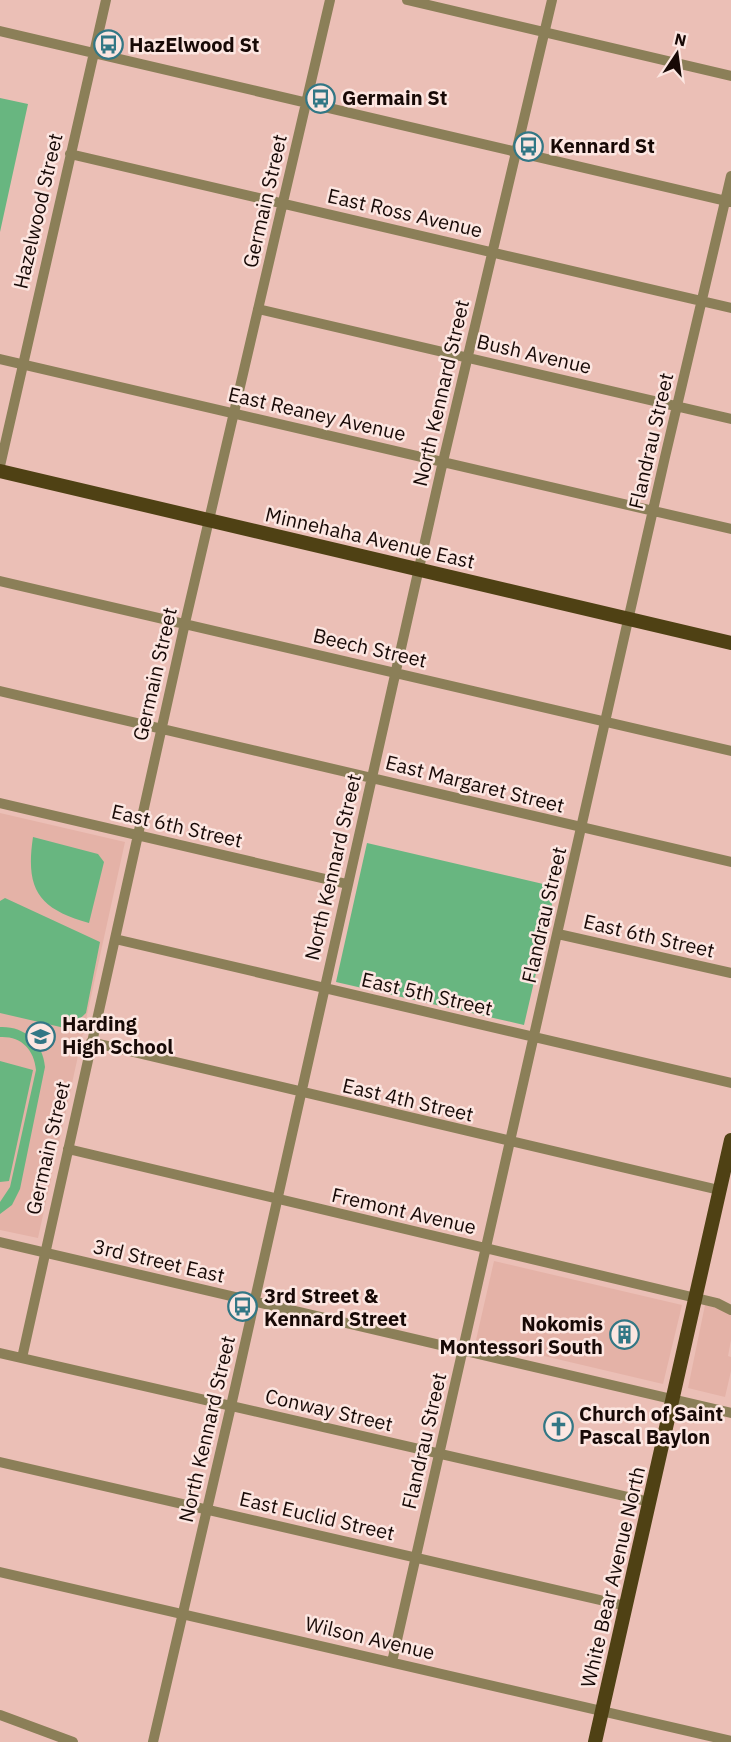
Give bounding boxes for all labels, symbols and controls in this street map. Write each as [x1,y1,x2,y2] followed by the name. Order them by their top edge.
[647,24,707,84] north arrow
[672,28,688,50] text: N
[92,29,124,61] bus stop icon: HazElwood St
[129,31,259,58] place label: HazElwood St
[305,82,337,114] bus stop icon: Germain St
[342,84,447,111] place label: Germain St
[6,130,69,291] street label: Hazelwood Street
[513,130,545,162] bus stop icon: Kennard St
[236,131,293,270] street label: Germain Street
[550,132,655,159] place label: Kennard St
[325,182,485,243] street label: East Ross Avenue
[406,297,475,489] street label: North Kennard Street
[474,327,594,380] street label: Bush Avenue
[622,370,679,512] street label: Flandrau Street
[226,380,409,447] street label: East Reaney Avenue
[263,500,478,575] street label: Minnehaha Avenue East
[126,604,183,743] street label: Germain Street
[311,621,430,674] street label: Beech Street
[383,748,567,819] street label: East Margaret Street
[298,771,367,963] street label: North Kennard Street
[109,797,245,854] street label: East 6th Street
[515,844,572,986] street label: Flandrau Street
[581,907,717,964] street label: East 6th Street
[359,965,495,1022] street label: East 5th Street
[62,1010,173,1060] place label: Harding High School
[25,1020,57,1052] school or university icon: Harding High School
[340,1071,476,1128] street label: East 4th Street
[19,1078,76,1217] street label: Germain Street
[329,1181,479,1240] street label: Fremont Avenue
[91,1232,227,1289] street label: 3rd Street East
[264,1282,407,1332] place label: 3rd Street & Kennard Street
[227,1291,259,1323] bus stop icon: 3rd Street & Kennard Street
[440,1310,603,1360] place label: Nokomis Montessori South
[608,1319,640,1351] building icon: Nokomis Montessori South
[172,1333,241,1525] street label: North Kennard Street
[395,1370,452,1512] street label: Flandrau Street
[263,1382,396,1437] street label: Conway Street
[579,1400,723,1450] place label: Church of Saint Pascal Baylon
[542,1410,574,1442] church icon: Church of Saint Pascal Baylon
[574,1464,651,1690] street label: White Bear Avenue North
[237,1485,397,1546] street label: East Euclid Street
[303,1610,438,1666] street label: Wilson Avenue

